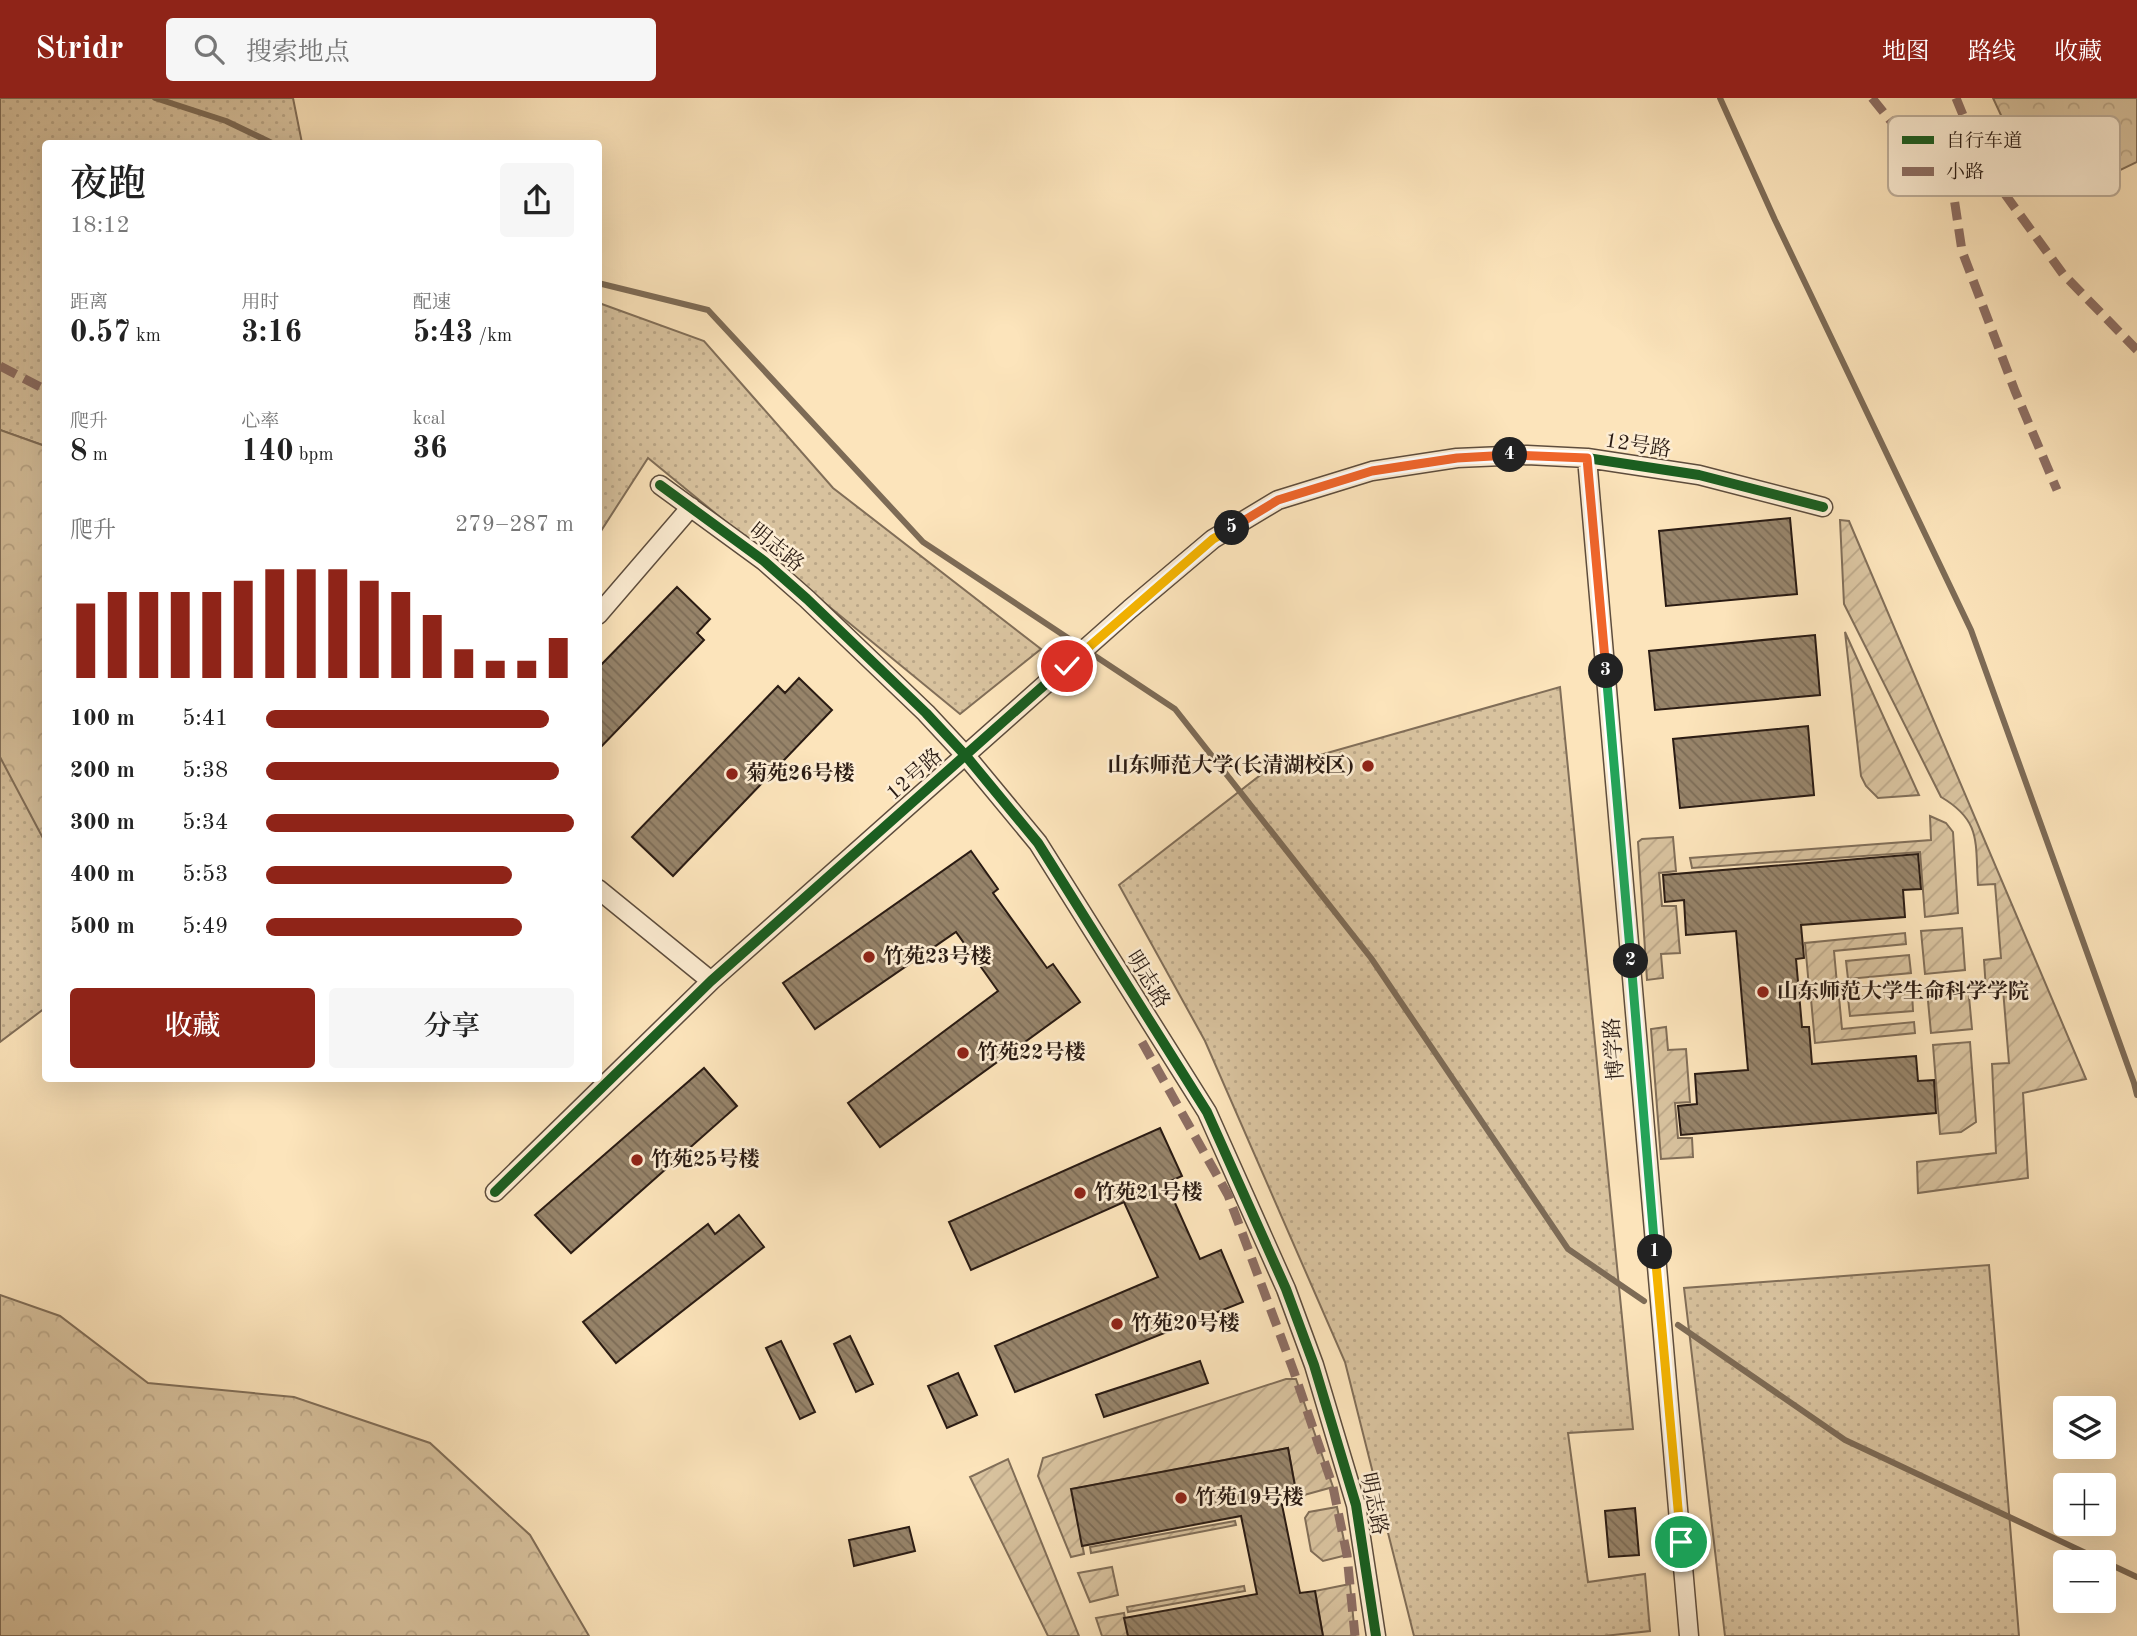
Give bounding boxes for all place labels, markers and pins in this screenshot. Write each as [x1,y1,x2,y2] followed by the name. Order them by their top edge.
[1492,438,1528,472] pin: 4
[1214,510,1250,546] pin: 5
[1037,636,1097,696] pin
[1588,654,1624,688] pin: 3
[1107,753,1354,777] place label: 山东师范大学(长清湖校区)
[1360,758,1376,774] marker: 山东师范大学(长清湖校区)
[746,761,854,785] place label: 菊苑26号楼
[724,766,740,782] marker: 菊苑26号楼
[1614,944,1648,978] pin: 2
[883,945,991,968] place label: 竹苑23号楼
[861,949,877,965] marker: 竹苑23号楼
[1777,979,2029,1003] place label: 山东师范大学生命科学学院
[1755,984,1771,1000] marker: 山东师范大学生命科学学院
[977,1041,1085,1064] place label: 竹苑22号楼
[955,1045,971,1061] marker: 竹苑22号楼
[651,1148,759,1171] place label: 竹苑25号楼
[629,1152,645,1168] marker: 竹苑25号楼
[1094,1181,1202,1204] place label: 竹苑21号楼
[1072,1185,1088,1201] marker: 竹苑21号楼
[1638,1234,1672,1270] pin: 1
[1131,1312,1239,1335] place label: 竹苑20号楼
[1109,1316,1125,1332] marker: 竹苑20号楼
[1195,1486,1303,1509] place label: 竹苑19号楼
[1173,1490,1189,1506] marker: 竹苑19号楼
[1651,1512,1711,1572] pin

